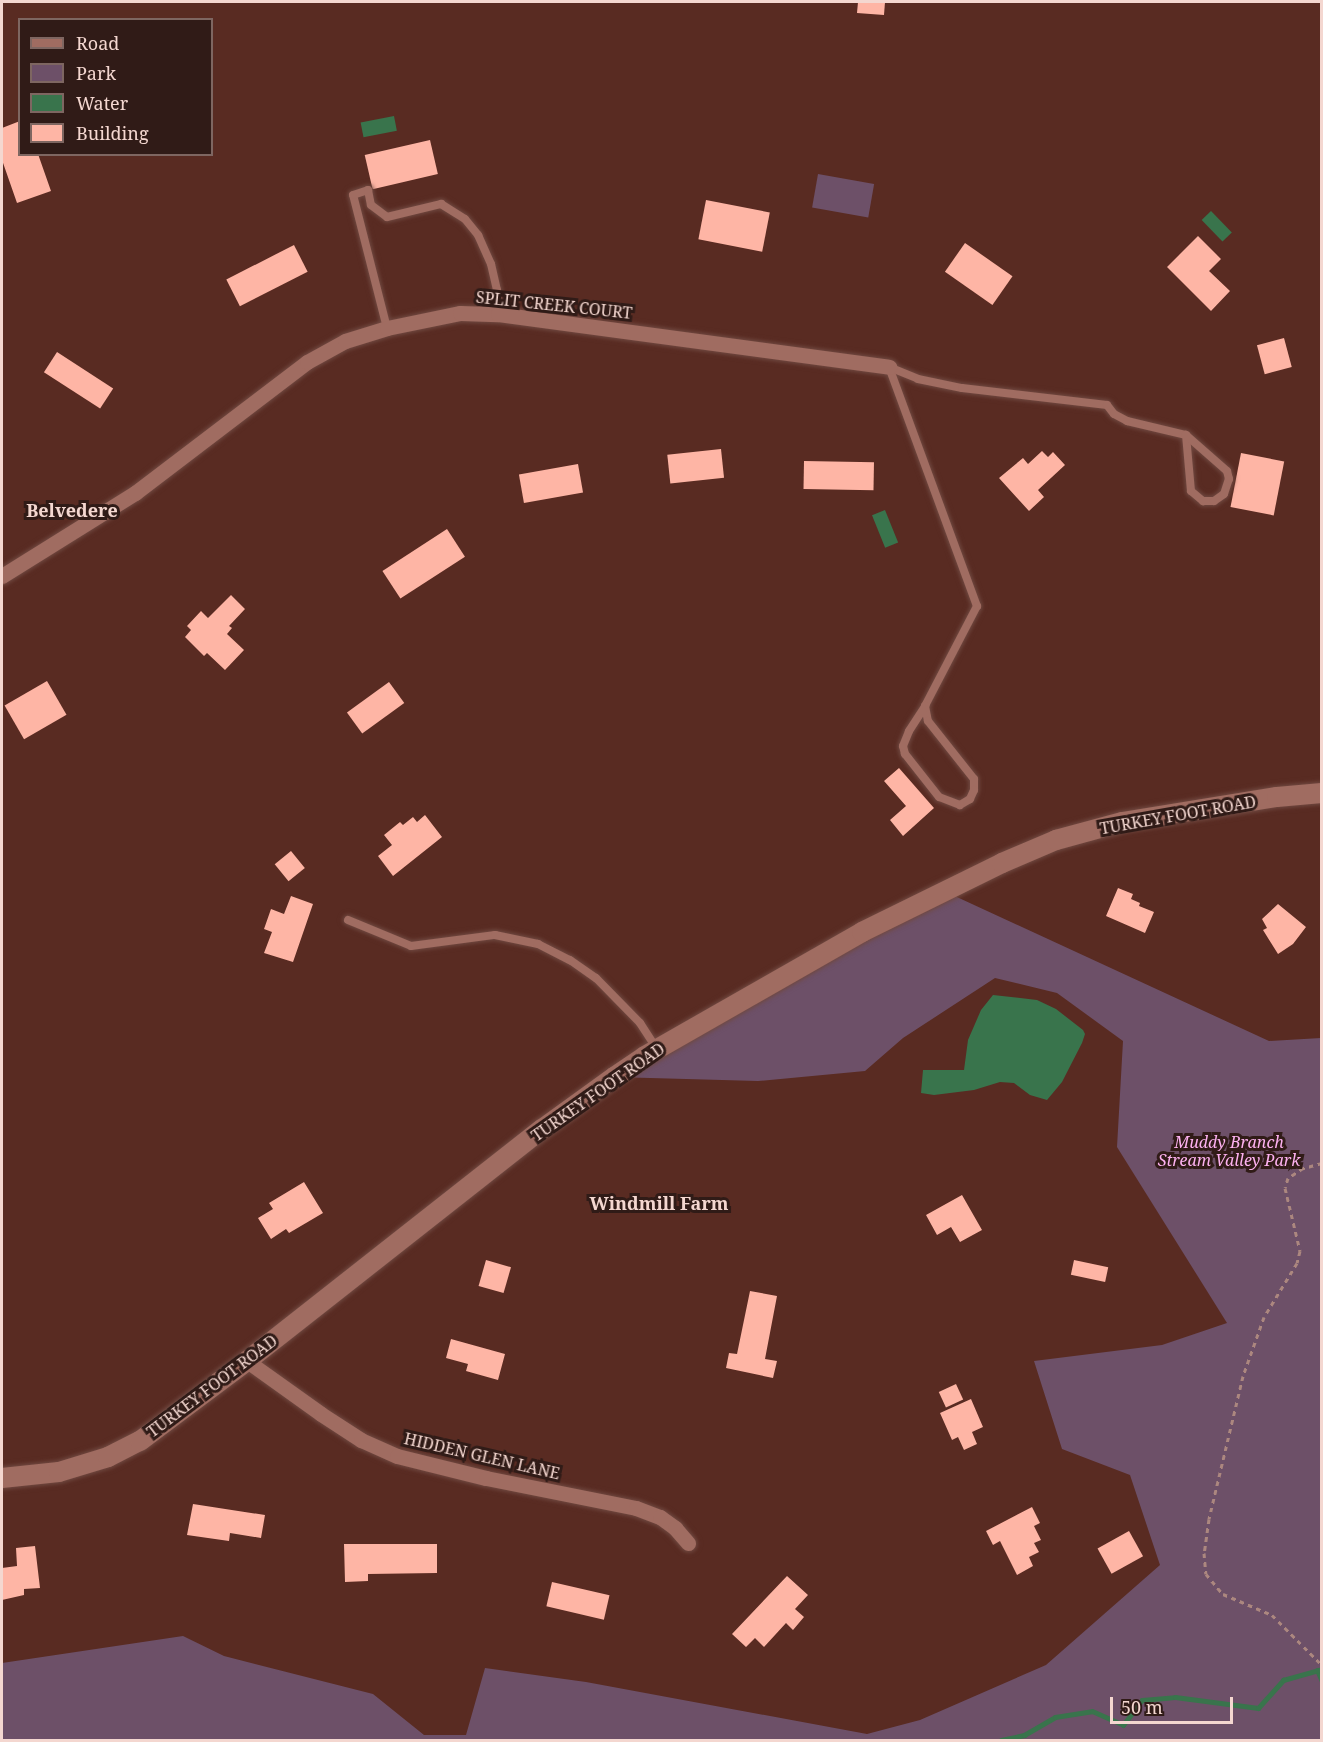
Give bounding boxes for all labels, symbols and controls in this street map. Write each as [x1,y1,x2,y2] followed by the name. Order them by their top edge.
[18,18,213,156] legend
[76,31,119,55] text: Road
[76,61,116,85] text: Park
[76,91,128,115] text: Water
[76,121,149,145] text: Building
[475,287,633,323] street label: SPLIT CREEK COURT
[26,499,118,521] district label: Belvedere
[1098,792,1258,838] street label: TURKEY FOOT ROAD
[528,1039,668,1145] street label: TURKEY FOOT ROAD
[1158,1132,1300,1170] park label: Muddy Branch Stream Valley Park
[589,1192,729,1214] district label: Windmill Farm
[143,1331,281,1441] street label: TURKEY FOOT ROAD
[402,1429,562,1483] street label: HIDDEN GLEN LANE
[1113,1685,1236,1723] scale bar
[1121,1695,1163,1719] text: 50 m

